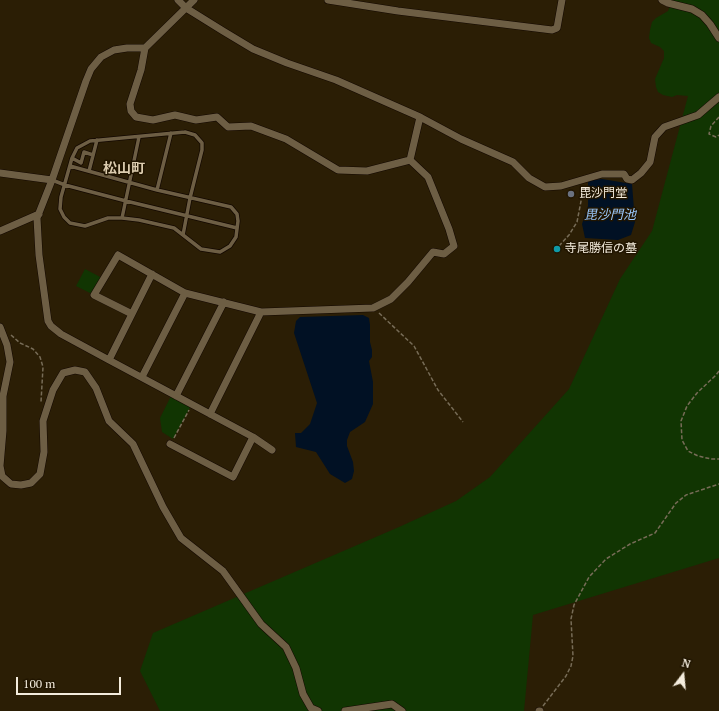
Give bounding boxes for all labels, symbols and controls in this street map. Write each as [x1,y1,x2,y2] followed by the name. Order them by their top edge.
[103,161,145,177] district label: 松山町
[579,187,627,201] place label: 毘沙門堂
[566,189,576,199] marker: 毘沙門堂
[584,207,636,223] water label: 毘沙門池
[565,242,637,256] place label: 寺尾勝信の墓
[552,244,562,254] marker: 寺尾勝信の墓
[663,655,703,695] north arrow
[680,656,692,671] text: N
[18,669,123,695] scale bar
[23,676,55,691] text: 100 m

